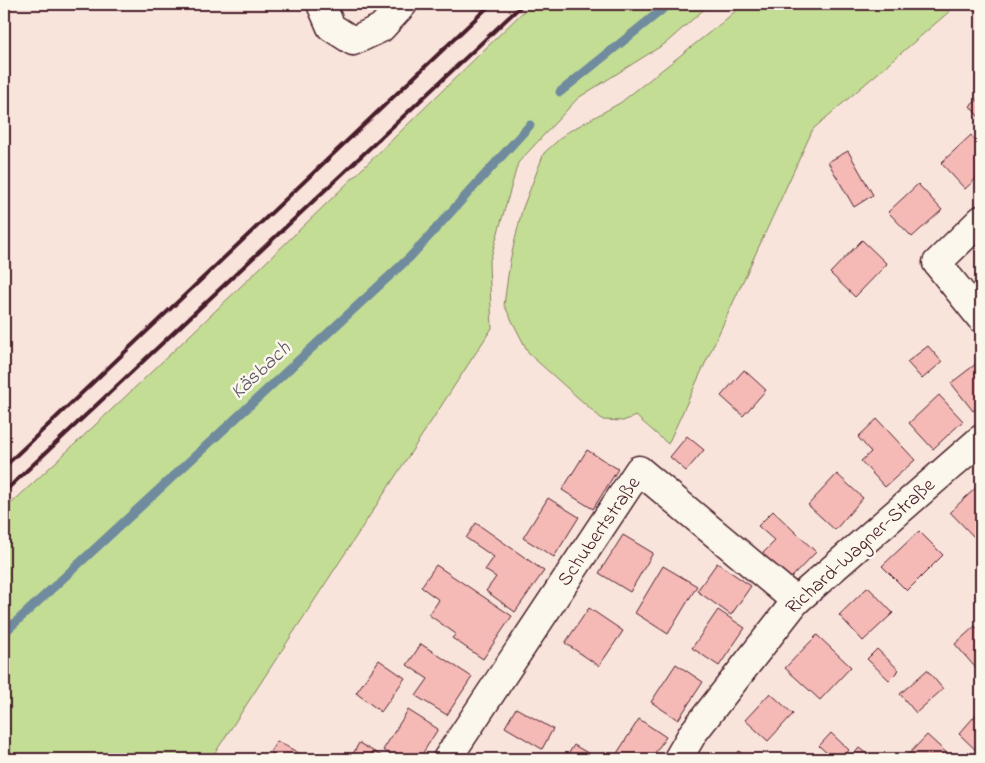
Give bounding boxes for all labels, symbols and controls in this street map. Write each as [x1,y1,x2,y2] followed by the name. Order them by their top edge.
[224,334,299,407] water label: Käsbach
[551,471,649,593] street label: Schubertstraße
[780,472,943,623] street label: Richard-Wagner-Straße

